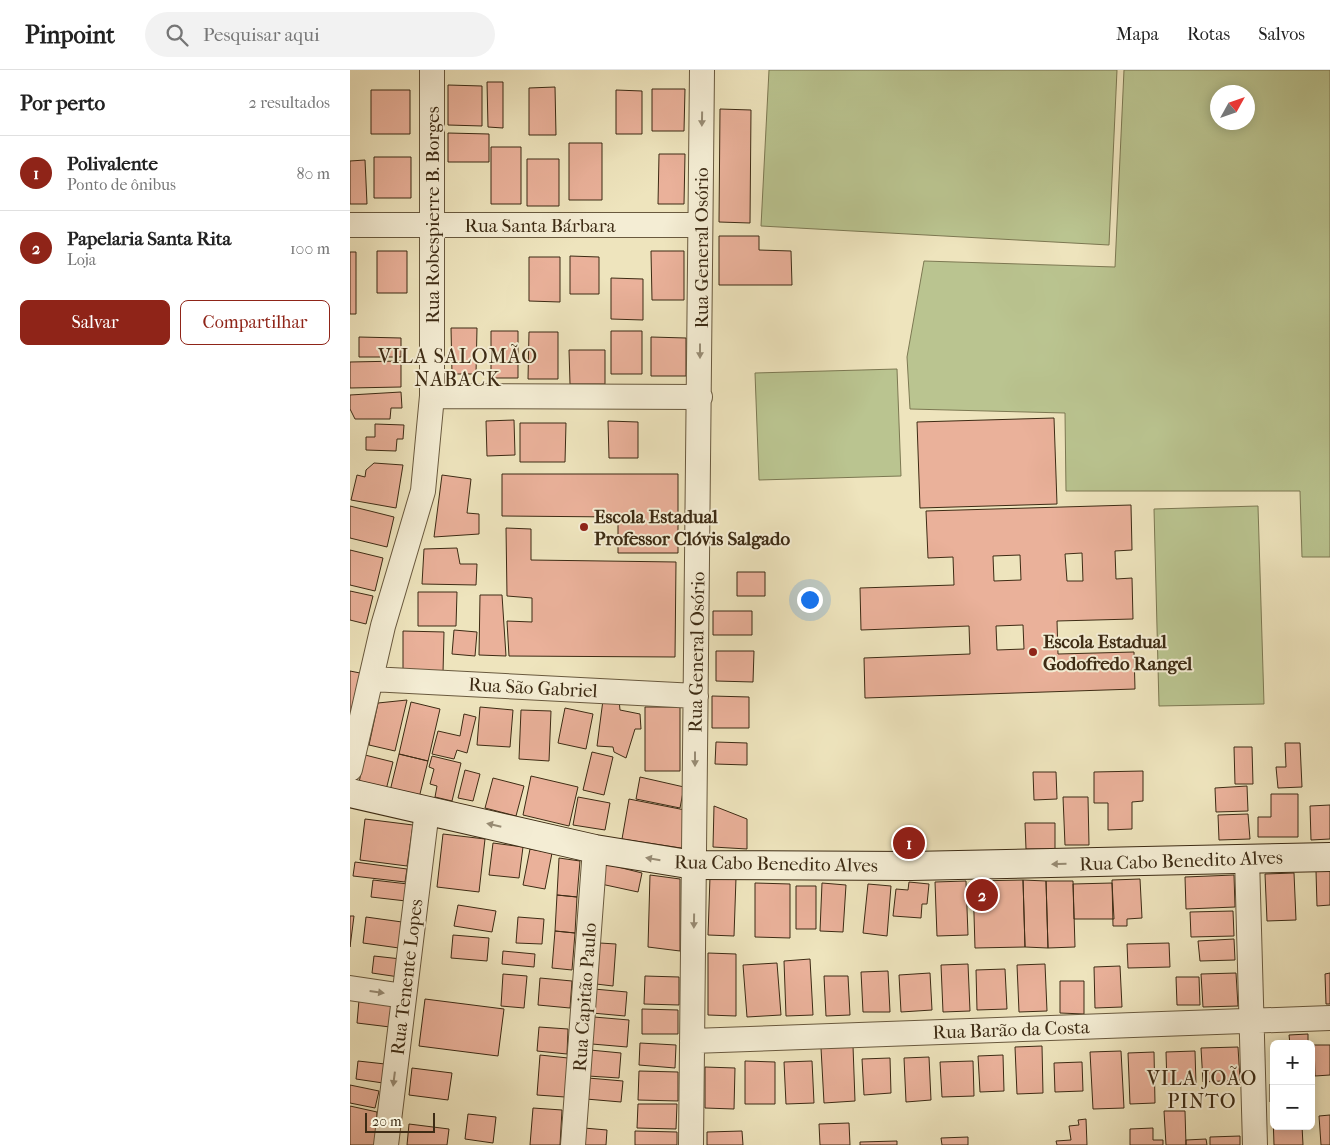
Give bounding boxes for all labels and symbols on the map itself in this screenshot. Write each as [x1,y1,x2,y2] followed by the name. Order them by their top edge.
[1210,85,1255,130] north arrow
[422,106,444,324] street label: Rua Robespierre B. Borges
[698,111,706,127] one-way arrow
[691,167,713,329] street label: Rua General Osório
[464,215,616,237] street label: Rua Santa Bárbara
[696,343,704,359] one-way arrow
[377,344,538,391] district label: VILA SALOMÃO NABACK
[594,506,790,550] place label: Escola Estadual Professor Clóvis Salgado
[578,521,590,533] marker: Escola Estadual Professor Clóvis Salgado
[685,571,709,733] street label: Rua General Osório
[797,587,823,613] your location
[1043,631,1193,675] place label: Escola Estadual Godofredo Rangel
[1027,646,1039,658] marker: Escola Estadual Godofredo Rangel
[468,674,598,702] street label: Rua São Gabriel
[691,751,699,767] one-way arrow
[487,821,502,829] one-way arrow
[893,824,925,862] pin: 1
[1079,846,1283,876] street label: Rua Cabo Benedito Alves
[674,851,878,877] street label: Rua Cabo Benedito Alves
[645,854,661,862] one-way arrow
[1050,860,1066,868] one-way arrow
[966,876,998,914] pin: 2
[387,898,427,1056] street label: Rua Tenente Lopes
[689,913,697,929] one-way arrow
[569,922,601,1072] street label: Rua Capitão Paulo
[369,988,385,996] one-way arrow
[932,1016,1090,1044] street label: Rua Barão da Costa
[1146,1066,1257,1113] district label: VILA JOÃO PINTO
[390,1071,398,1087] one-way arrow
[365,1110,435,1133] scale bar

